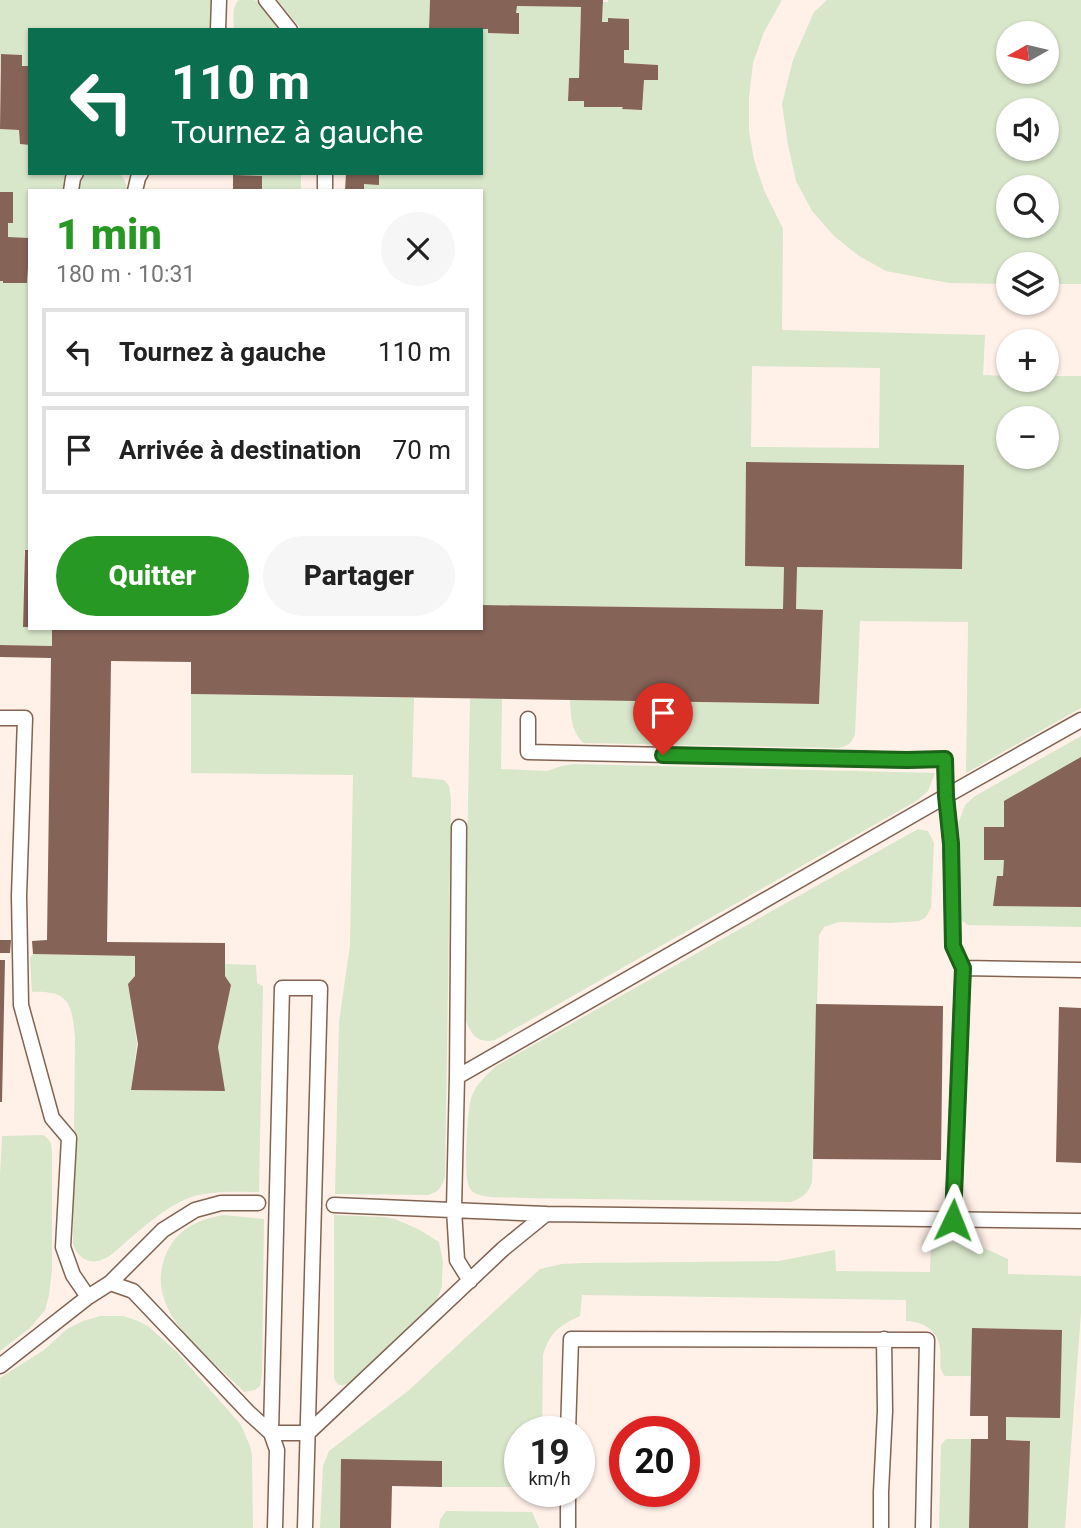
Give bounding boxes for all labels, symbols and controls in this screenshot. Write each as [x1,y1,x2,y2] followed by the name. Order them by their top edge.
[996,21,1059,84] north arrow
[996,21,1059,469] map controls
[171,54,310,111] text: 110 m
[56,56,147,147] icon: left
[996,98,1059,161] button: sound
[171,113,423,151] text: Tournez à gauche
[996,175,1059,238] button: search
[56,210,162,259] text: 1 min
[381,212,455,286] button: close
[996,252,1059,315] button: layers
[56,261,195,288] text: 180 m · 10:31
[996,329,1059,392] button: +
[60,333,98,371] icon: left
[119,337,326,367] text: Tournez à gauche
[378,337,451,367] text: 110 m
[996,406,1059,469] button: −
[60,431,98,469] icon: arrive
[119,435,361,465] text: Arrivée à destination
[393,435,451,465] text: 70 m
[56,536,249,616] button: Quitter
[263,536,455,616] button: Partager
[633,683,693,755] pin
[644,694,682,732] icon: arrive
[916,1183,990,1257] position arrow
[609,1416,700,1507] speed limit sign: 20
[529,1432,570,1473] text: 19
[528,1468,571,1489] text: km/h

